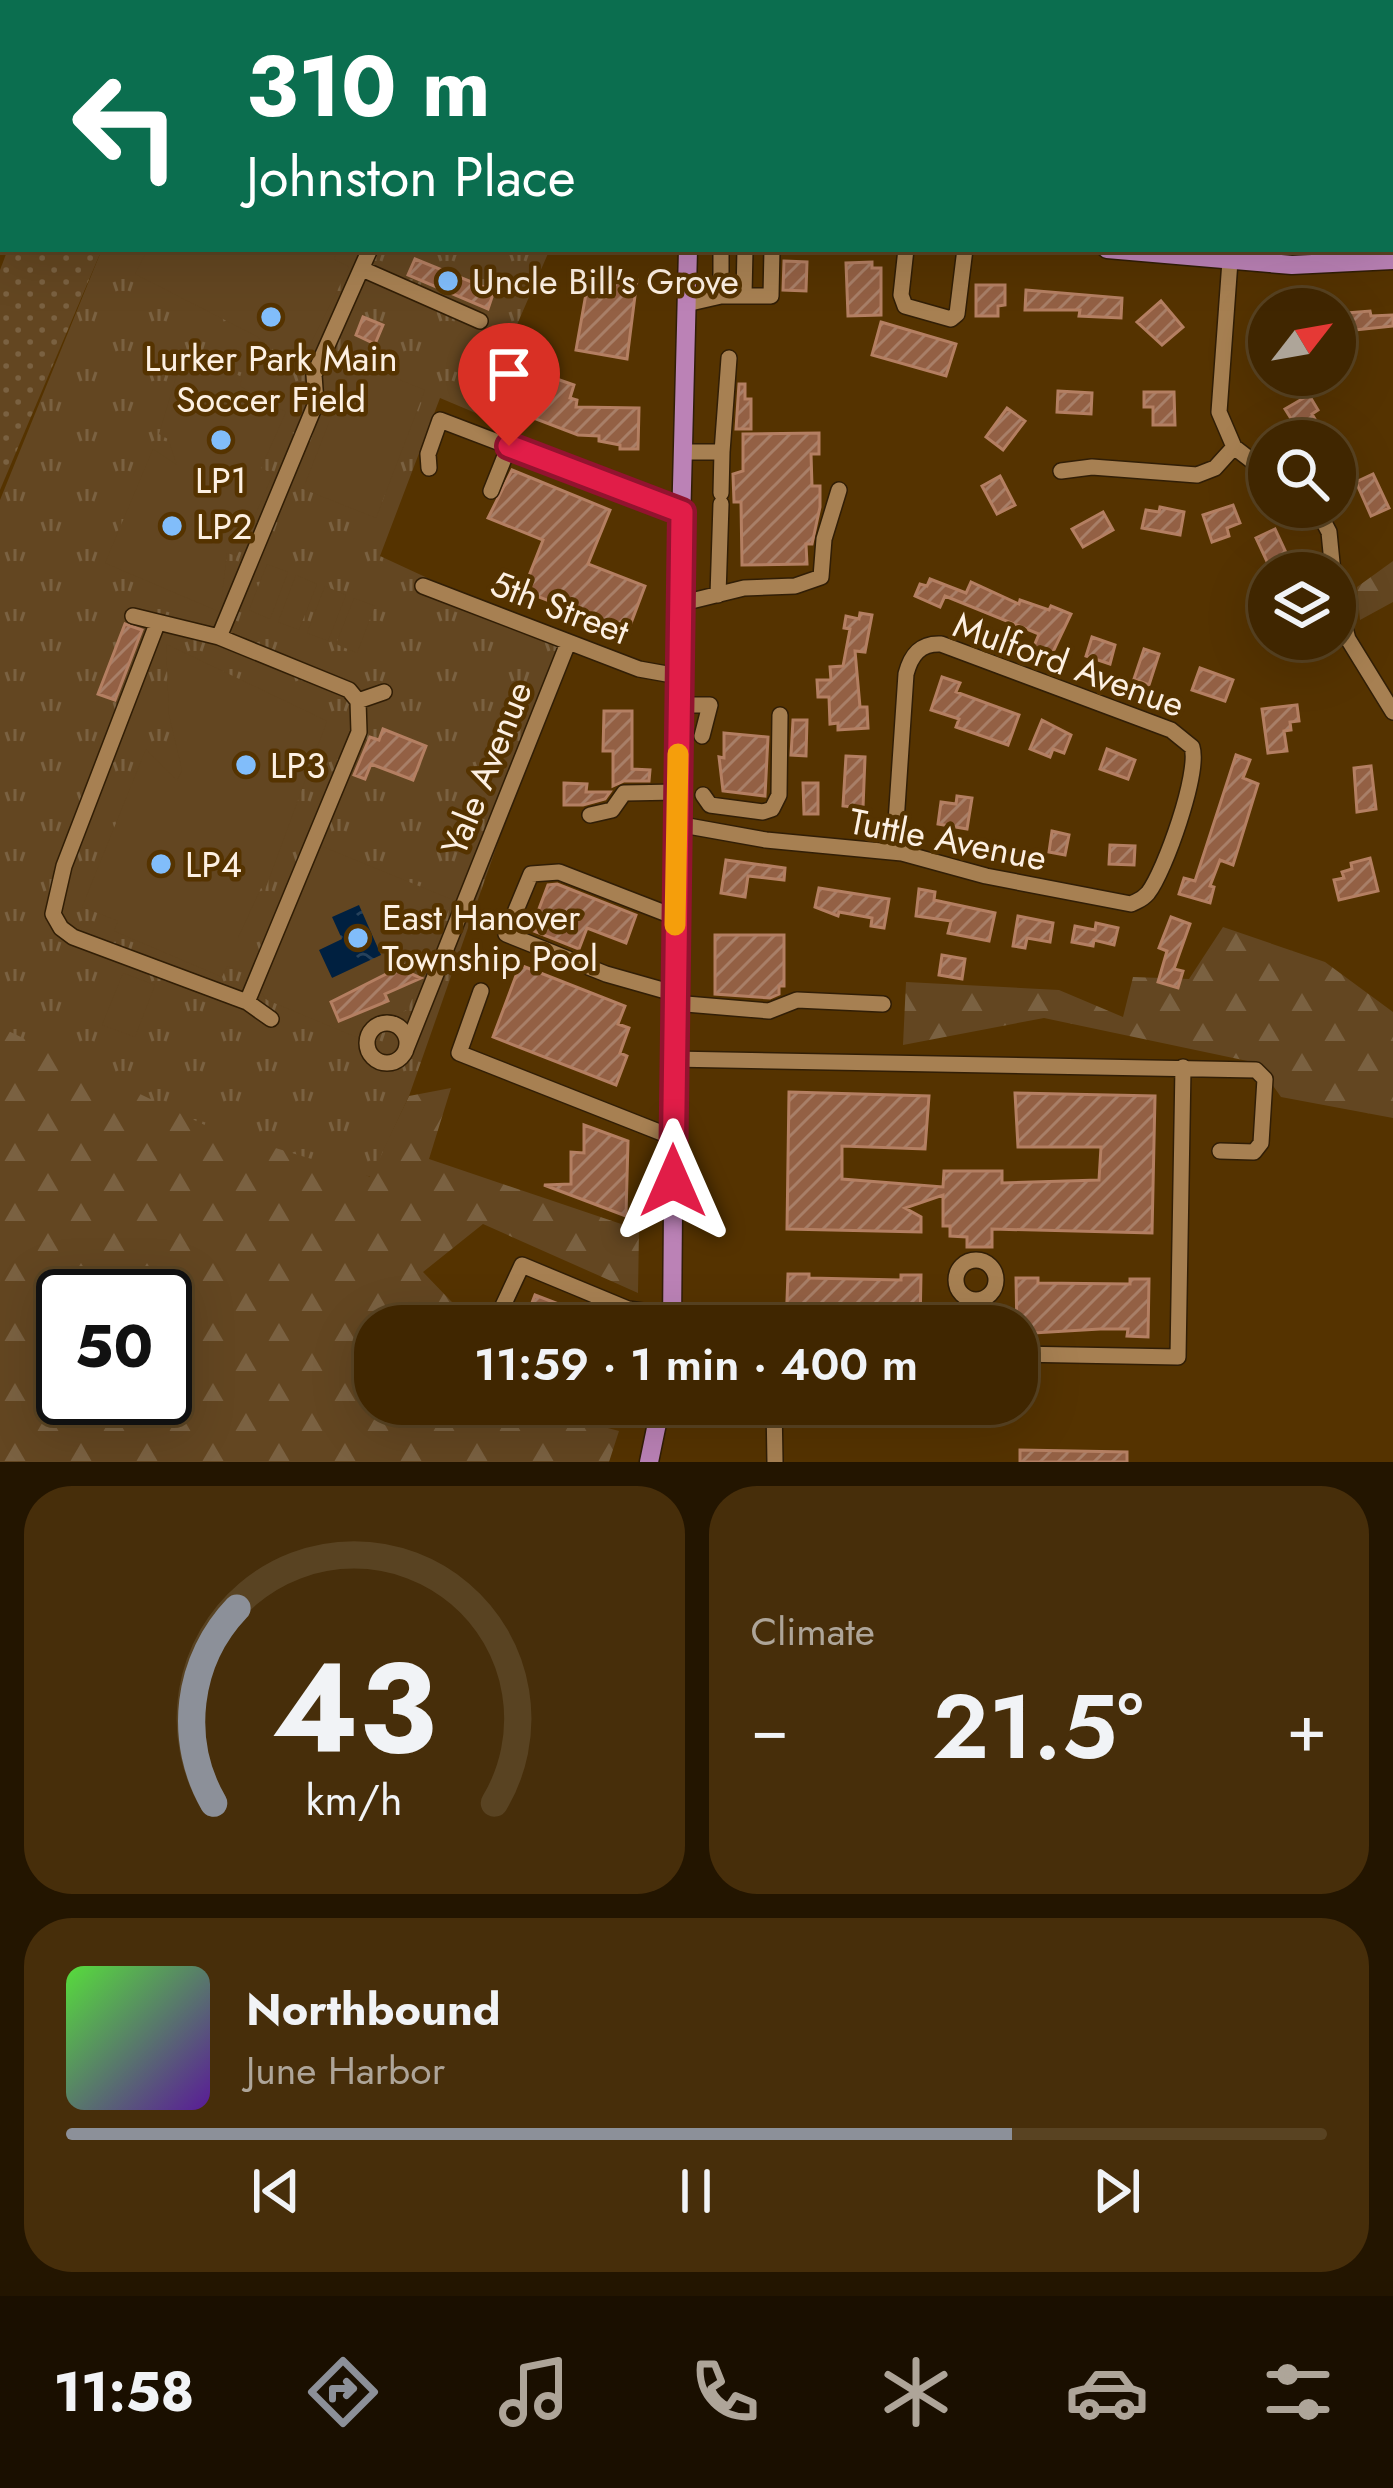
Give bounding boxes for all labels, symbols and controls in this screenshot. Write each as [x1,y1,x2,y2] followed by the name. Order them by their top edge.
[246,26,491,148] text: 310 m
[48,48,204,204] icon: left
[246,138,576,216] text: Johnston Place
[472,255,739,307] place label: Uncle Bill's Grove
[435,268,461,294] marker: Uncle Bill's Grove
[1248,288,1356,396] north arrow
[1248,288,1356,660] map controls
[258,304,284,330] marker: Lurker Park Main Soccer Field
[458,323,560,446] pin
[144,332,398,425] place label: Lurker Park Main Soccer Field
[476,341,542,407] icon: arrive
[1248,420,1356,528] button: search
[208,427,234,453] marker: LP1
[195,454,247,506] place label: LP1
[196,500,252,552] place label: LP2
[159,513,185,539] marker: LP2
[1248,552,1356,660] button: layers
[483,557,637,657] street label: 5th Street
[946,598,1192,730] street label: Mulford Avenue
[427,673,545,863] street label: Yale Avenue
[270,739,326,791] place label: LP3
[233,752,259,778] marker: LP3
[845,794,1051,884] street label: Tuttle Avenue
[185,838,242,890] place label: LP4
[148,851,174,877] marker: LP4
[382,891,598,984] place label: East Hanover Township Pool
[345,925,371,951] marker: East Hanover Township Pool
[610,1118,736,1244] position arrow
[36,1269,192,1425] speed limit sign: 50
[474,1332,918,1397] text: 11:59 · 1 min · 400 m
[751,1603,875,1660] text: Climate
[272,1618,437,1799] text: 43
[932,1662,1144,1792] text: 21.5°
[751,1680,789,1776] text: −
[1286,1680,1327,1776] text: +
[306,1769,403,1831] text: km/h
[246,1977,501,2042] text: Northbound
[246,2042,445,2099] text: June Harbor
[243,2158,309,2224] icon: previous
[663,2158,729,2224] icon: pause
[1084,2158,1150,2224] icon: next
[301,2350,385,2434] icon: directions
[492,2350,576,2434] icon: music
[683,2350,767,2434] icon: phone
[874,2350,958,2434] icon: climate
[1065,2350,1149,2434] icon: car
[1256,2350,1340,2434] icon: filters
[53,2353,194,2431] text: 11:58

